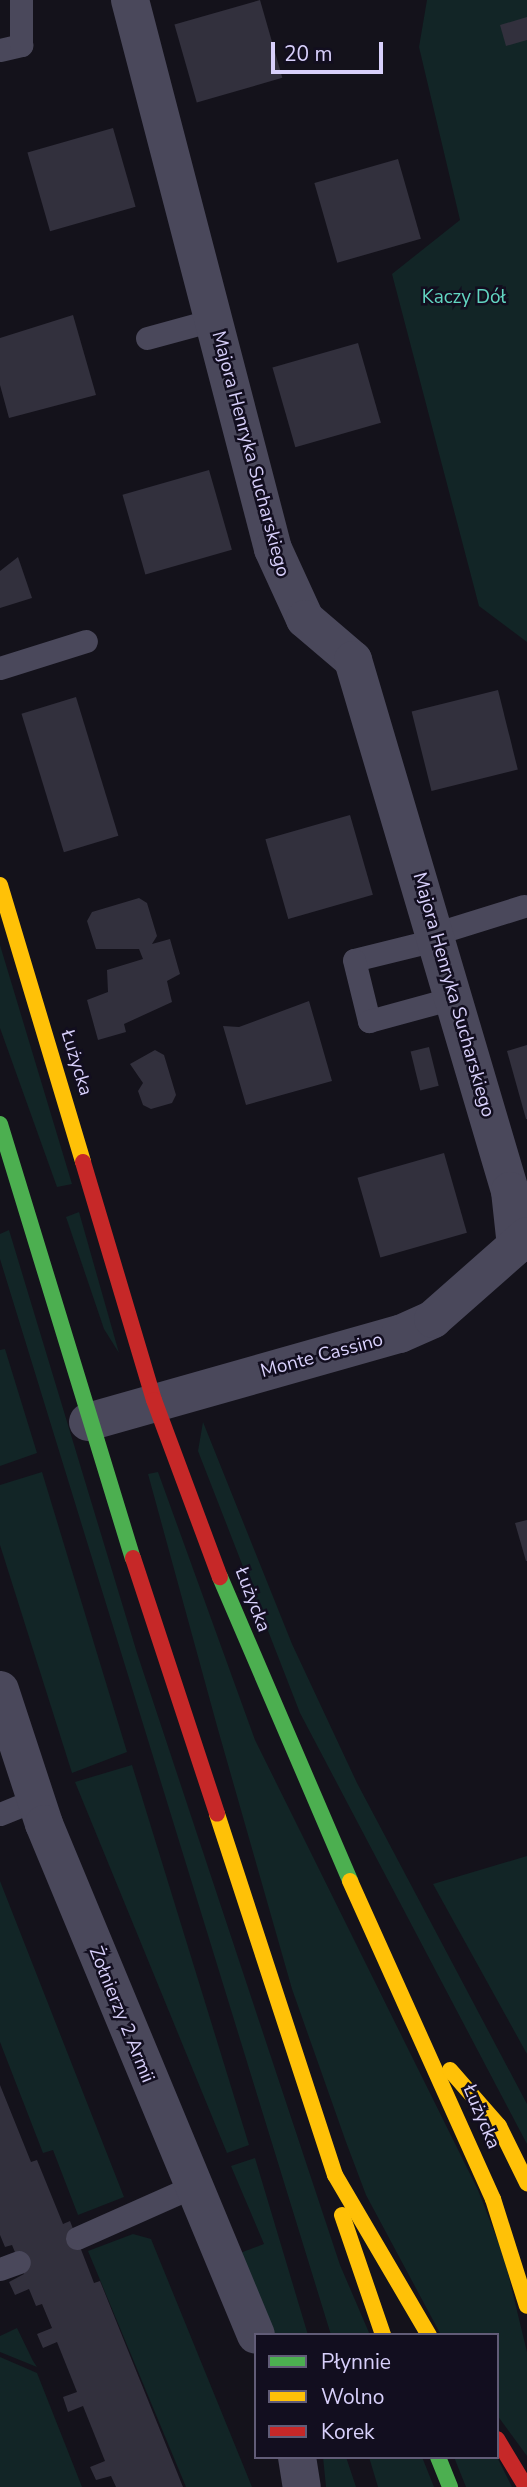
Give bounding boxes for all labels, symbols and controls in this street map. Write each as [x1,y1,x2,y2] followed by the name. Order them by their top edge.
[275,28,387,72] scale bar
[284,40,333,68] text: 20 m
[422,287,506,309] park label: Kaczy Dół
[206,329,294,579] street label: Majora Henryka Sucharskiego
[407,870,499,1120] street label: Majora Henryka Sucharskiego
[55,1027,97,1099] street label: Łużycka
[258,1329,386,1383] street label: Monte Cassino
[229,1564,275,1636] street label: Łużycka
[83,1944,159,2086] street label: Żołnierzy 2 Armii
[457,2082,505,2152] street label: Łużycka
[254,2333,499,2459] legend
[321,2348,391,2376] text: Płynnie
[321,2383,384,2411] text: Wolno
[321,2418,375,2446] text: Korek

